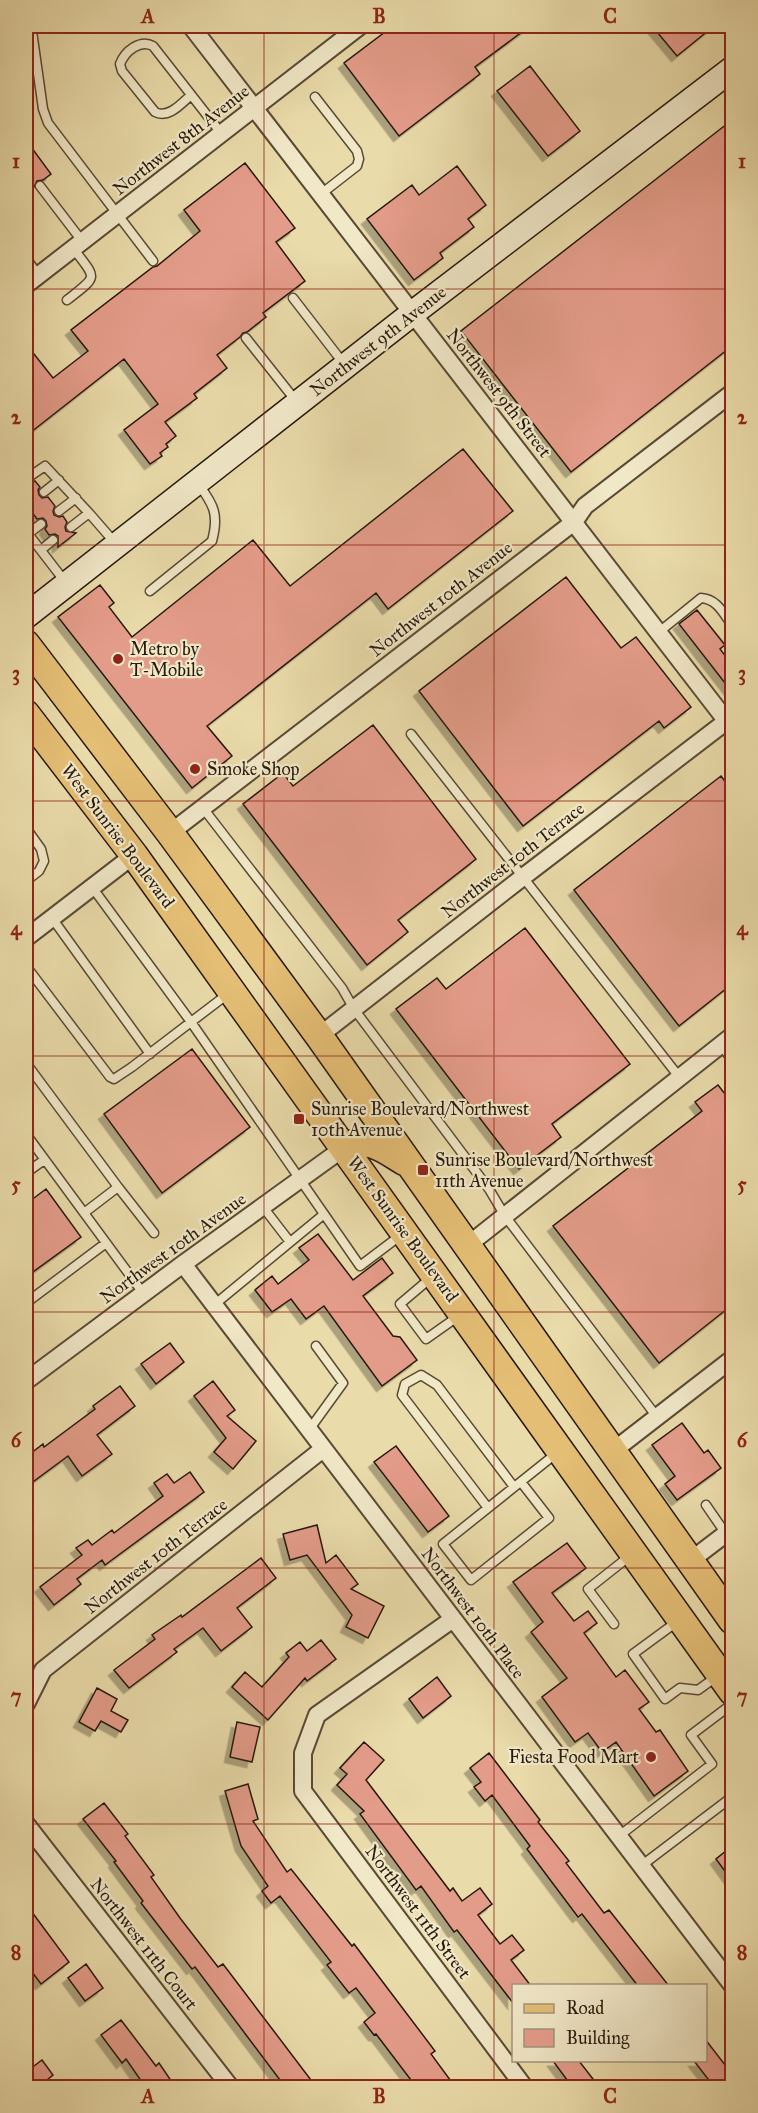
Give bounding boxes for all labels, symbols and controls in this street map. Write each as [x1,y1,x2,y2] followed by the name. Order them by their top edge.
[139,4,155,28] text: A
[372,4,386,28] text: B
[603,4,617,28] text: C
[108,80,254,200] street label: Northwest 8th Avenue
[12,149,20,173] text: 1
[738,149,746,173] text: 1
[305,281,451,401] street label: Northwest 9th Avenue
[442,324,557,462] street label: Northwest 9th Street
[11,405,22,429] text: 2
[737,405,748,429] text: 2
[365,537,517,661] street label: Northwest 10th Avenue
[130,638,203,681] place label: Metro by T-Mobile
[111,652,125,666] marker: Metro by T-Mobile
[12,661,20,686] text: 3
[738,661,746,686] text: 3
[207,758,300,780] place label: Smoke Shop
[57,760,179,912] street label: West Sunrise Boulevard
[188,762,202,776] marker: Smoke Shop
[437,797,589,923] street label: Northwest 10th Terrace
[10,916,22,941] text: 4
[736,916,748,941] text: 4
[311,1098,530,1141] place label: Sunrise Boulevard/Northwest 10th Avenue
[292,1112,306,1126] marker: Sunrise Boulevard/Northwest 10th Avenue
[435,1149,654,1192] place label: Sunrise Boulevard/Northwest 11th Avenue
[343,1152,463,1306] street label: West Sunrise Boulevard
[416,1163,430,1177] marker: Sunrise Boulevard/Northwest 11th Avenue
[11,1172,21,1196] text: 5
[737,1172,747,1196] text: 5
[96,1188,250,1308] street label: Northwest 10th Avenue
[11,1428,23,1452] text: 6
[737,1428,749,1452] text: 6
[80,1493,232,1619] street label: Northwest 10th Terrace
[416,1543,530,1683] street label: Northwest 10th Place
[11,1684,22,1708] text: 7
[737,1684,748,1708] text: 7
[508,1746,640,1768] place label: Fiesta Food Mart
[644,1750,658,1764] marker: Fiesta Food Mart
[360,1841,476,1984] street label: Northwest 11th Street
[86,1874,203,2015] street label: Northwest 11th Court
[11,1940,21,1964] text: 8
[737,1940,747,1964] text: 8
[512,1984,707,2062] legend
[566,1997,604,2019] text: Road
[566,2027,630,2050] text: Building
[139,2084,155,2108] text: A
[372,2084,386,2108] text: B
[603,2084,617,2108] text: C

